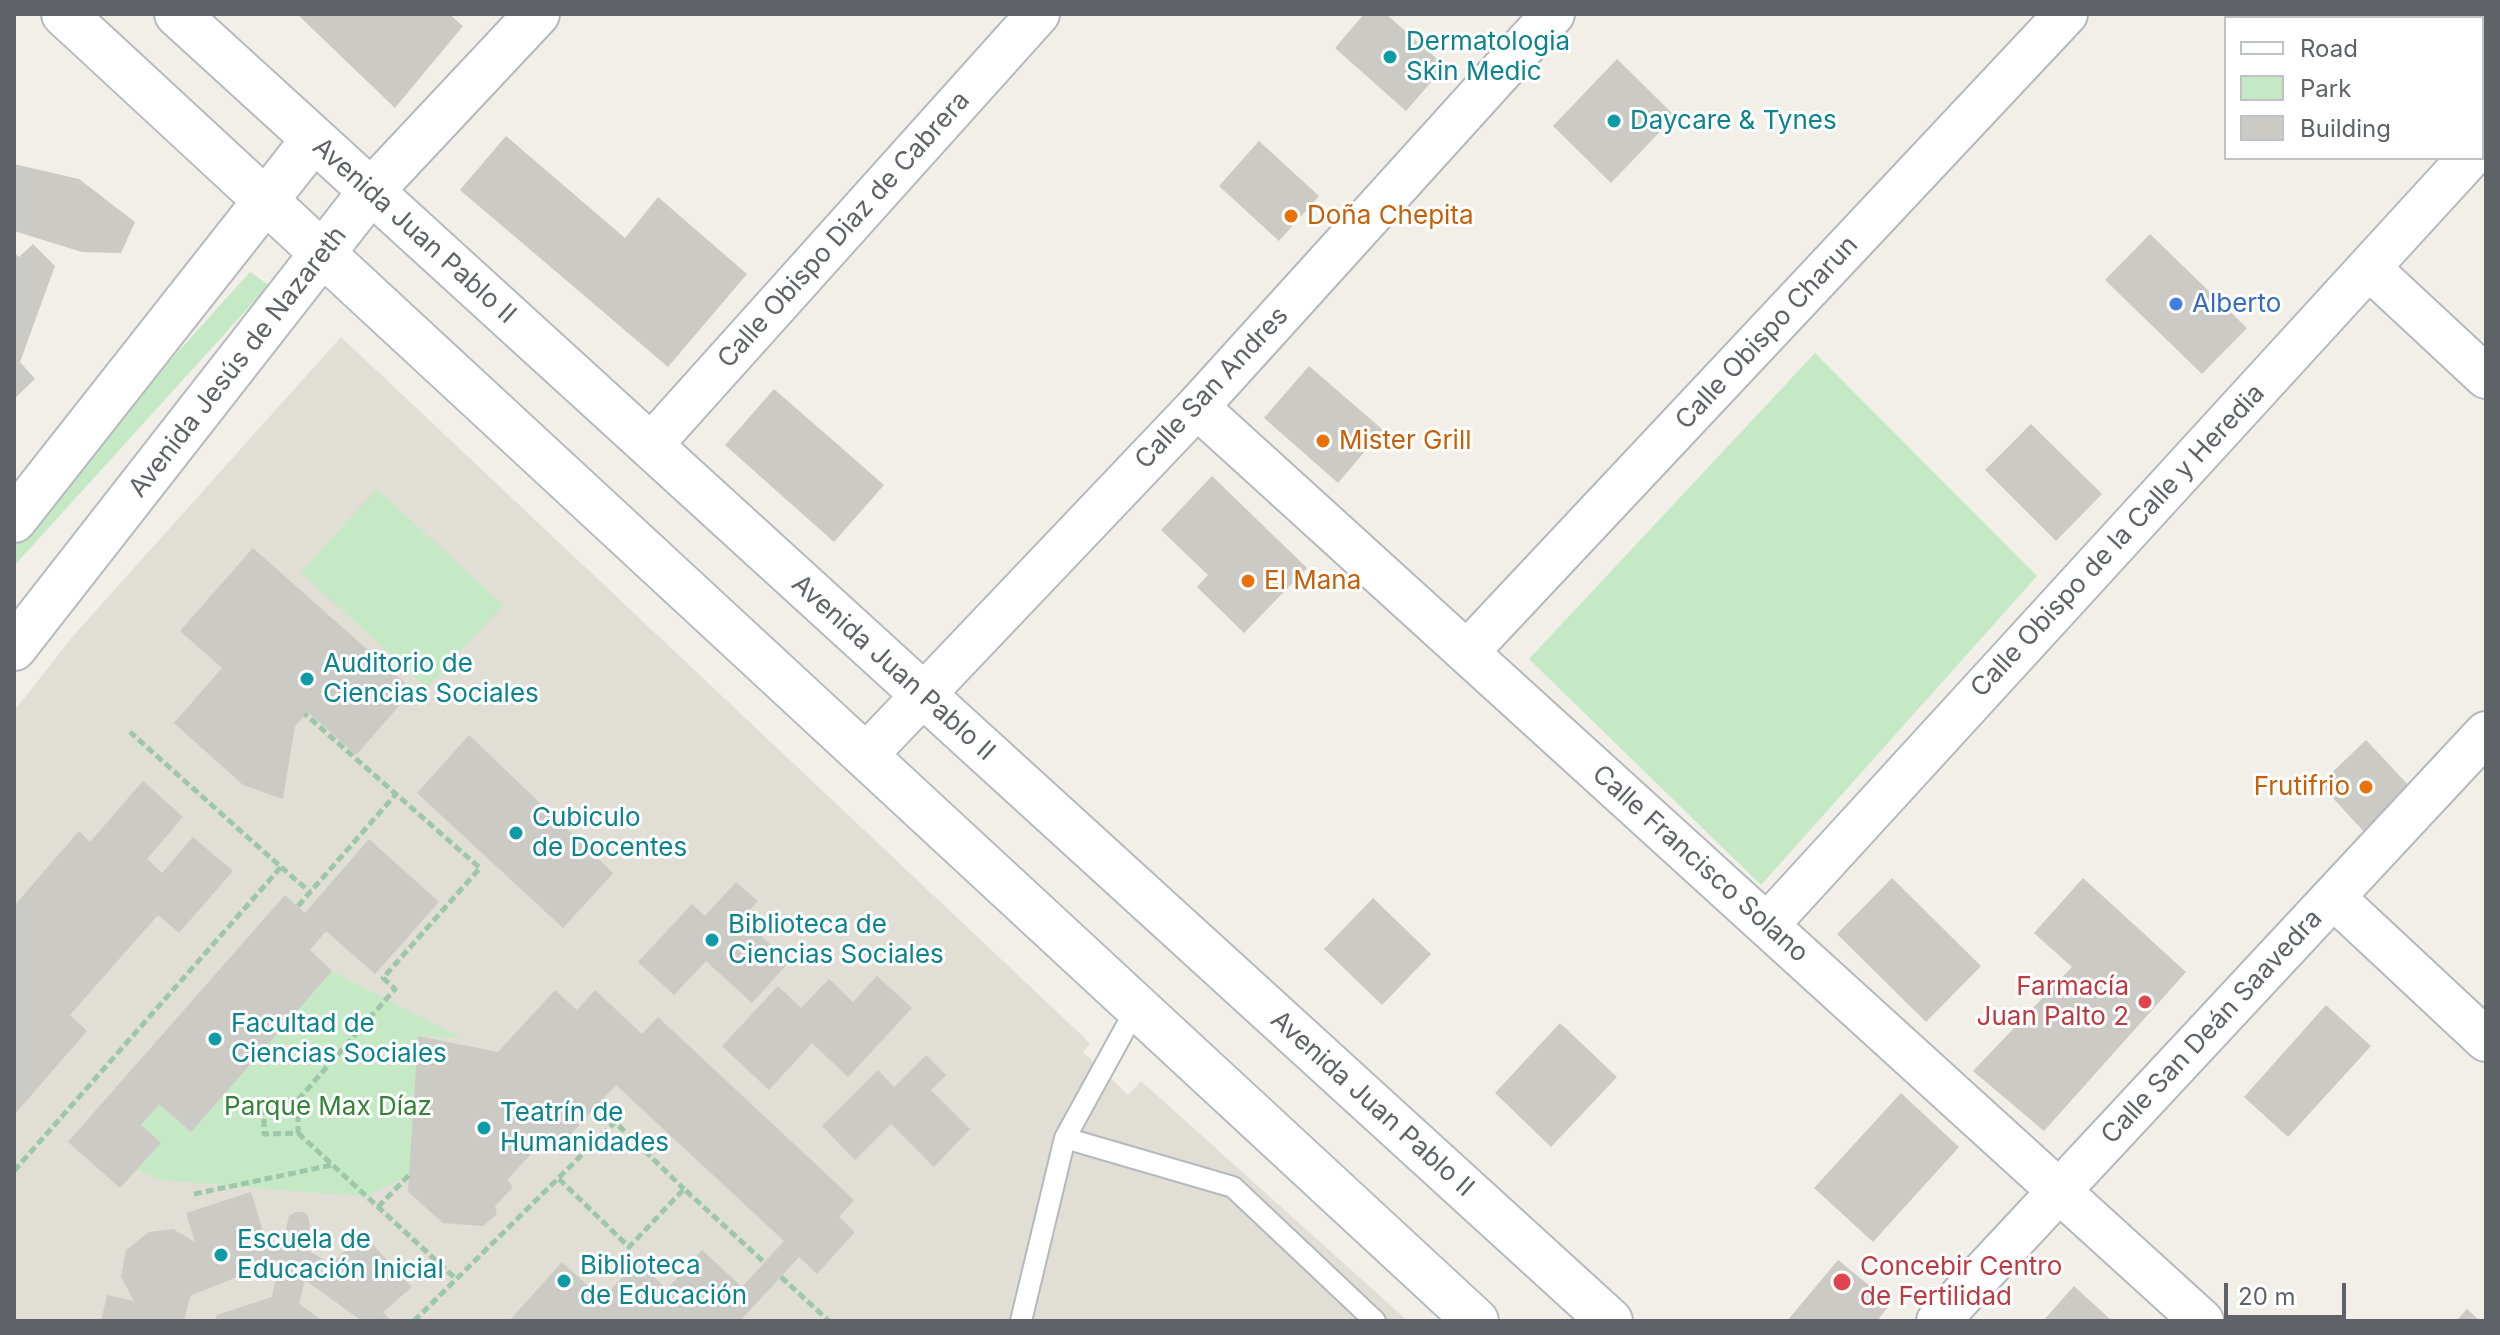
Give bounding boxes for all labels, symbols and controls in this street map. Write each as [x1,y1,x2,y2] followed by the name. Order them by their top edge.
[2224,16,2484,160] legend
[1406,26,1570,88] place label: Dermatologia Skin Medic
[2300,34,2358,63] text: Road
[1381,48,1399,66] marker: Dermatologia Skin Medic
[2300,74,2351,103] text: Park
[711,85,977,375] street label: Calle Obispo Diaz de Cabrera
[1630,105,1837,137] place label: Daycare & Tynes
[1605,112,1623,130] marker: Daycare & Tynes
[2300,114,2391,143] text: Building
[306,132,522,330] street label: Avenida Juan Pablo II
[1307,200,1474,232] place label: Doña Chepita
[1282,207,1300,225] marker: Doña Chepita
[123,220,353,504] street label: Avenida Jesús de Nazareth
[1669,230,1865,436] street label: Calle Obispo Charun
[2192,288,2281,320] place label: Alberto
[2167,295,2185,313] marker: Alberto
[1129,301,1295,475] street label: Calle San Andres
[1965,378,2271,704] street label: Calle Obispo de la Calle y Heredia
[1339,425,1472,457] place label: Mister Grill
[1314,432,1332,450] marker: Mister Grill
[1264,565,1361,597] place label: El Mana
[785,569,1001,767] street label: Avenida Juan Pablo II
[1239,572,1257,590] marker: El Mana
[323,648,539,710] place label: Auditorio de Ciencias Sociales
[298,670,316,688] marker: Auditorio de Ciencias Sociales
[1586,759,1814,969] street label: Calle Francisco Solano
[2254,771,2350,803] place label: Frutifrio
[2357,778,2375,796] marker: Frutifrio
[532,802,687,864] place label: Cubiculo de Docentes
[507,824,525,842] marker: Cubiculo de Docentes
[2095,903,2329,1151] street label: Calle San Deán Saavedra
[728,909,944,970] place label: Biblioteca de Ciencias Sociales
[703,931,721,949] marker: Biblioteca de Ciencias Sociales
[1977,971,2129,1032] place label: Farmacía Juan Palto 2
[2136,993,2154,1011] marker: Farmacía Juan Palto 2
[1264,1005,1480,1203] street label: Avenida Juan Pablo II
[231,1008,447,1070] place label: Facultad de Ciencias Sociales
[206,1030,224,1048] marker: Facultad de Ciencias Sociales
[224,1091,432,1123] park label: Parque Max Díaz
[500,1097,669,1158] place label: Teatrín de Humanidades
[475,1119,493,1137] marker: Teatrín de Humanidades
[237,1224,444,1286] place label: Escuela de Educación Inicial
[212,1246,230,1264] marker: Escuela de Educación Inicial
[580,1250,747,1312] place label: Biblioteca de Educación
[1860,1251,2062,1312] place label: Concebir Centro de Fertilidad
[2228,1267,2350,1317] scale bar
[1831,1271,1853,1293] marker: Concebir Centro de Fertilidad
[555,1272,573,1290] marker: Biblioteca de Educación
[2238,1282,2296,1311] text: 20 m

